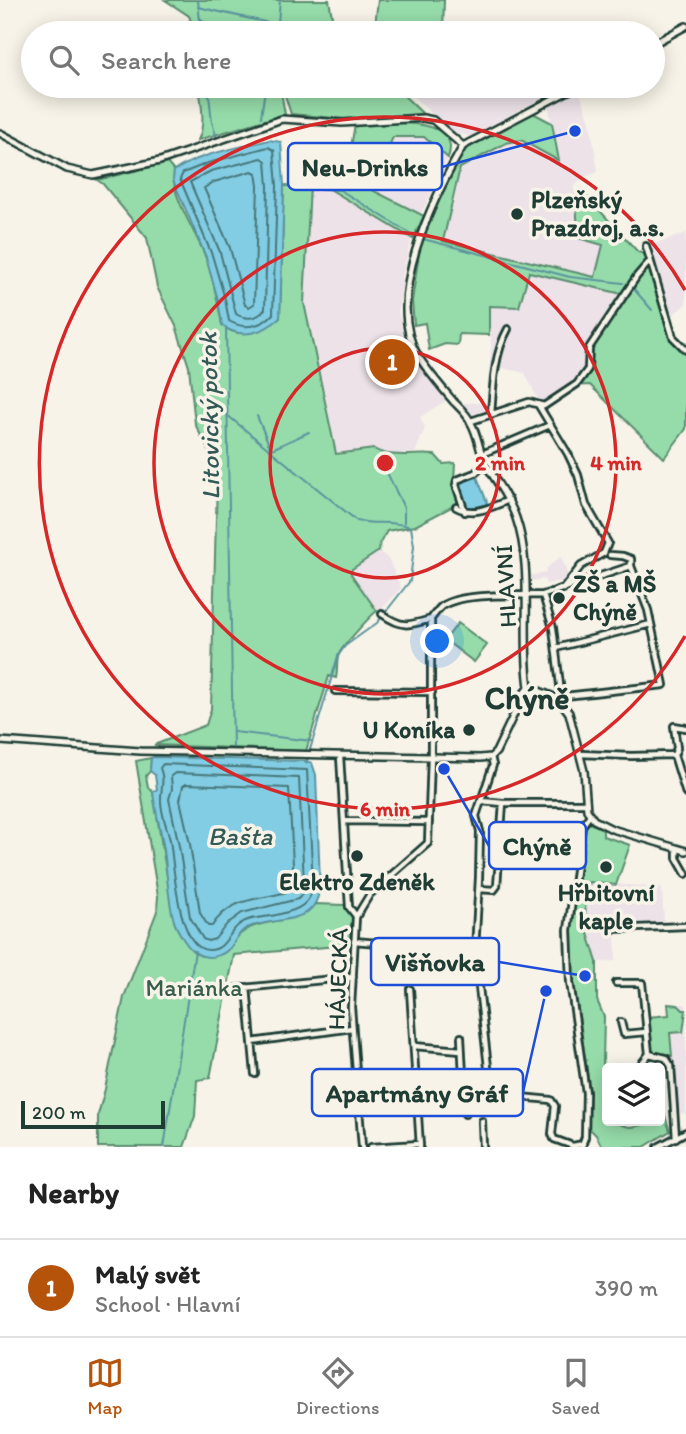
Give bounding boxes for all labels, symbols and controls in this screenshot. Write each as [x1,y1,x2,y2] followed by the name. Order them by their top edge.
[21,21,665,98] search box
[45,41,83,79] icon: search
[101,44,231,76] text: Search here
[288,143,442,190] callout: Neu-Drinks
[302,151,428,183] text: Neu-Drinks
[531,185,665,243] place label: Plzeňský Prazdroj, a.s.
[509,206,525,222] marker: Plzeňský Prazdroj, a.s.
[192,330,226,500] water label: Litovický potok
[369,336,415,388] pin: 1
[475,450,526,475] text: 2 min
[590,450,643,475] text: 4 min
[373,451,397,475] centre of rings
[489,544,522,628] street label: HLAVNÍ
[573,569,656,627] place label: ZŠ a MŠ Chýně
[551,590,567,606] marker: ZŠ a MŠ Chýně
[420,624,454,658] your location
[484,679,570,717] district label: Chýně
[362,715,455,744] place label: U Koníka
[461,722,477,738] marker: U Koníka
[360,796,411,821] text: 6 min
[208,820,273,852] water label: Bašta
[489,822,586,869] callout: Chýně
[502,830,572,862] text: Chýně
[349,848,365,864] marker: Elektro Zdeněk
[598,859,614,875] marker: Hřbitovní kaple
[279,867,435,896] place label: Elektro Zdeněk
[558,878,655,936] place label: Hřbitovní kaple
[321,927,354,1031] street label: HÁJECKÁ
[371,938,499,985] callout: Višňovka
[385,946,486,978] text: Višňovka
[145,973,243,1002] park label: Mariánka
[602,1063,665,1126] map controls
[602,1063,665,1126] button: layers
[312,1069,523,1116] callout: Apartmány Gráf
[325,1077,508,1109] text: Apartmány Gráf
[21,1098,164,1130] scale bar
[32,1101,86,1124] text: 200 m
[28,1174,119,1211] text: Nearby
[95,1258,200,1290] text: Malý svět
[46,1274,56,1302] text: 1
[595,1274,658,1302] text: 390 m
[95,1290,240,1318] text: School · Hlavní
[86,1354,124,1419] tab: Map
[296,1354,380,1419] tab: Directions
[552,1354,600,1419] tab: Saved

